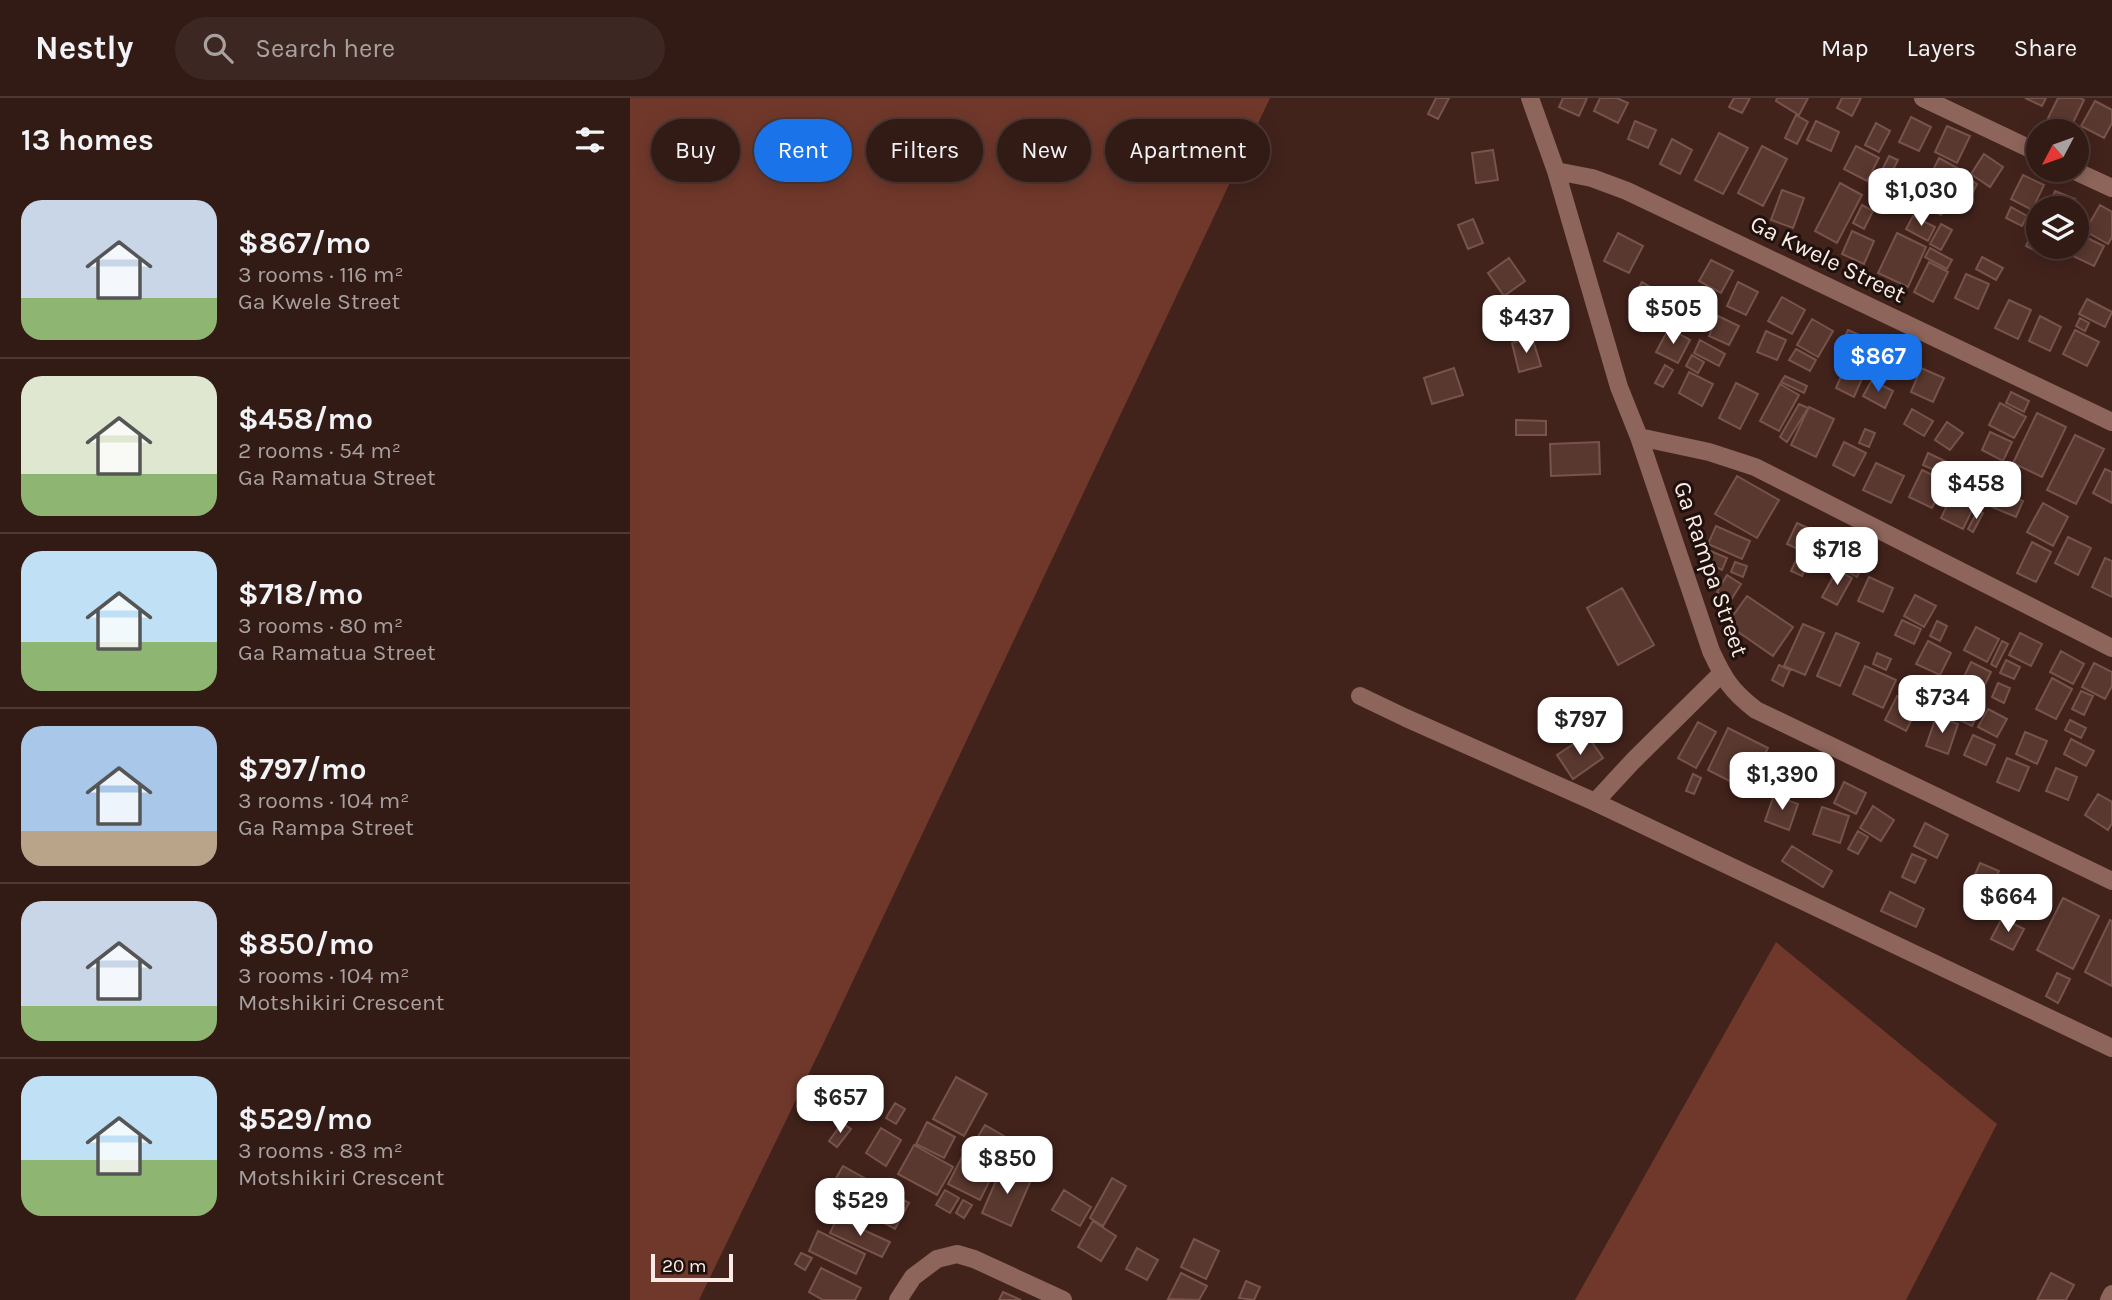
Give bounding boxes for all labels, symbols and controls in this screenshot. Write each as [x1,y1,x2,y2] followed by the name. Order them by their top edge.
[175,17,665,80] search box
[35,29,133,67] text: Nestly
[199,29,237,67] icon: search
[255,33,395,64] text: Search here
[1821,34,1869,62] text: Map
[1907,34,1976,62] text: Layers
[2014,34,2077,62] text: Share
[651,119,740,182] chip: Buy
[754,119,852,182] chip: Rent
[866,119,983,182] chip: Filters
[997,119,1091,182] chip: New
[1105,119,1270,182] chip: Apartment
[2026,119,2090,182] north arrow
[2026,119,2089,259] map controls
[571,121,609,159] icon: filters
[21,122,154,158] text: 13 homes
[1864,169,1978,228] pin: $1,030
[1884,177,1958,204] text: $1,030
[2026,196,2089,259] button: layers
[1746,209,1910,309] street label: Ga Kwele Street
[238,225,371,261] text: $867/mo
[77,228,161,312] icon: home
[238,261,404,288] text: 3 rooms · 116 m²
[1632,286,1714,346] pin: $505
[238,288,400,315] text: Ga Kwele Street
[1644,295,1702,322] text: $505
[1485,296,1567,355] pin: $437
[1498,304,1554,331] text: $437
[1837,334,1919,394] pin: $867
[1850,343,1906,370] text: $867
[238,401,373,437] text: $458/mo
[77,404,161,488] icon: home
[238,437,401,464] text: 2 rooms · 54 m²
[1935,462,2017,521] pin: $458
[238,464,436,491] text: Ga Ramatua Street
[1947,470,2005,497] text: $458
[1668,478,1754,660] street label: Ga Rampa Street
[1796,528,1878,587] pin: $718
[1812,536,1862,563] text: $718
[238,576,363,612] text: $718/mo
[77,579,161,663] icon: home
[238,612,403,639] text: 3 rooms · 80 m²
[238,639,436,666] text: Ga Ramatua Street
[1901,676,1983,735] pin: $734
[1914,684,1970,711] text: $734
[1539,698,1621,757] pin: $797
[1554,706,1606,733] text: $797
[238,751,366,787] text: $797/mo
[1725,752,1839,812] pin: $1,390
[77,754,161,838] icon: home
[1746,761,1818,788] text: $1,390
[238,787,409,814] text: 3 rooms · 104 m²
[238,814,414,841] text: Ga Rampa Street
[1967,874,2049,934] pin: $664
[1979,883,2037,910] text: $664
[238,926,374,962] text: $850/mo
[77,929,161,1013] icon: home
[238,962,409,989] text: 3 rooms · 104 m²
[238,989,444,1016] text: Motshikiri Crescent
[799,1076,881,1135] pin: $657
[813,1084,867,1111] text: $657
[238,1101,372,1137] text: $529/mo
[77,1104,161,1188] icon: home
[966,1136,1048,1196] pin: $850
[238,1137,403,1164] text: 3 rooms · 83 m²
[978,1145,1036,1172] text: $850
[238,1164,444,1191] text: Motshikiri Crescent
[819,1178,901,1238] pin: $529
[831,1187,889,1214] text: $529
[651,1251,733,1283] scale bar
[662,1255,707,1277] text: 20 m

